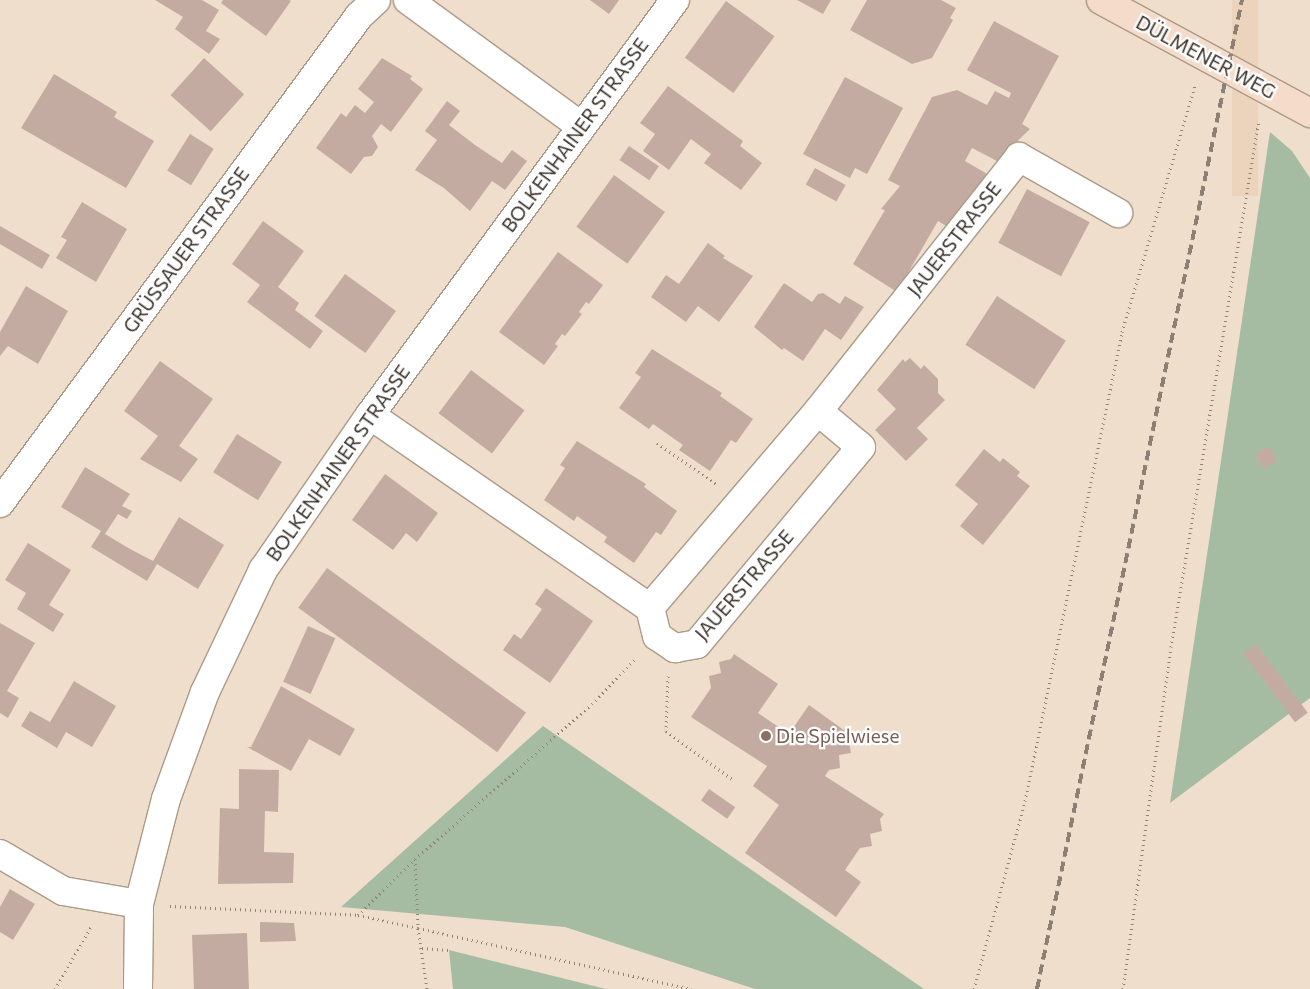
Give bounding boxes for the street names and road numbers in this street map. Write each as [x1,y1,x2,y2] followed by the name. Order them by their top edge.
[1132,11,1280,103] street label: DÜLMENER WEG
[497,34,653,236] street label: BOLKENHAINER STRASSE
[118,163,254,337] street label: GRÜSSAUER STRASSE
[902,177,1006,301] street label: JAUERSTRASSE
[262,361,414,565] street label: BOLKENHAINER STRASSE
[690,525,798,645] street label: JAUERSTRASSE

